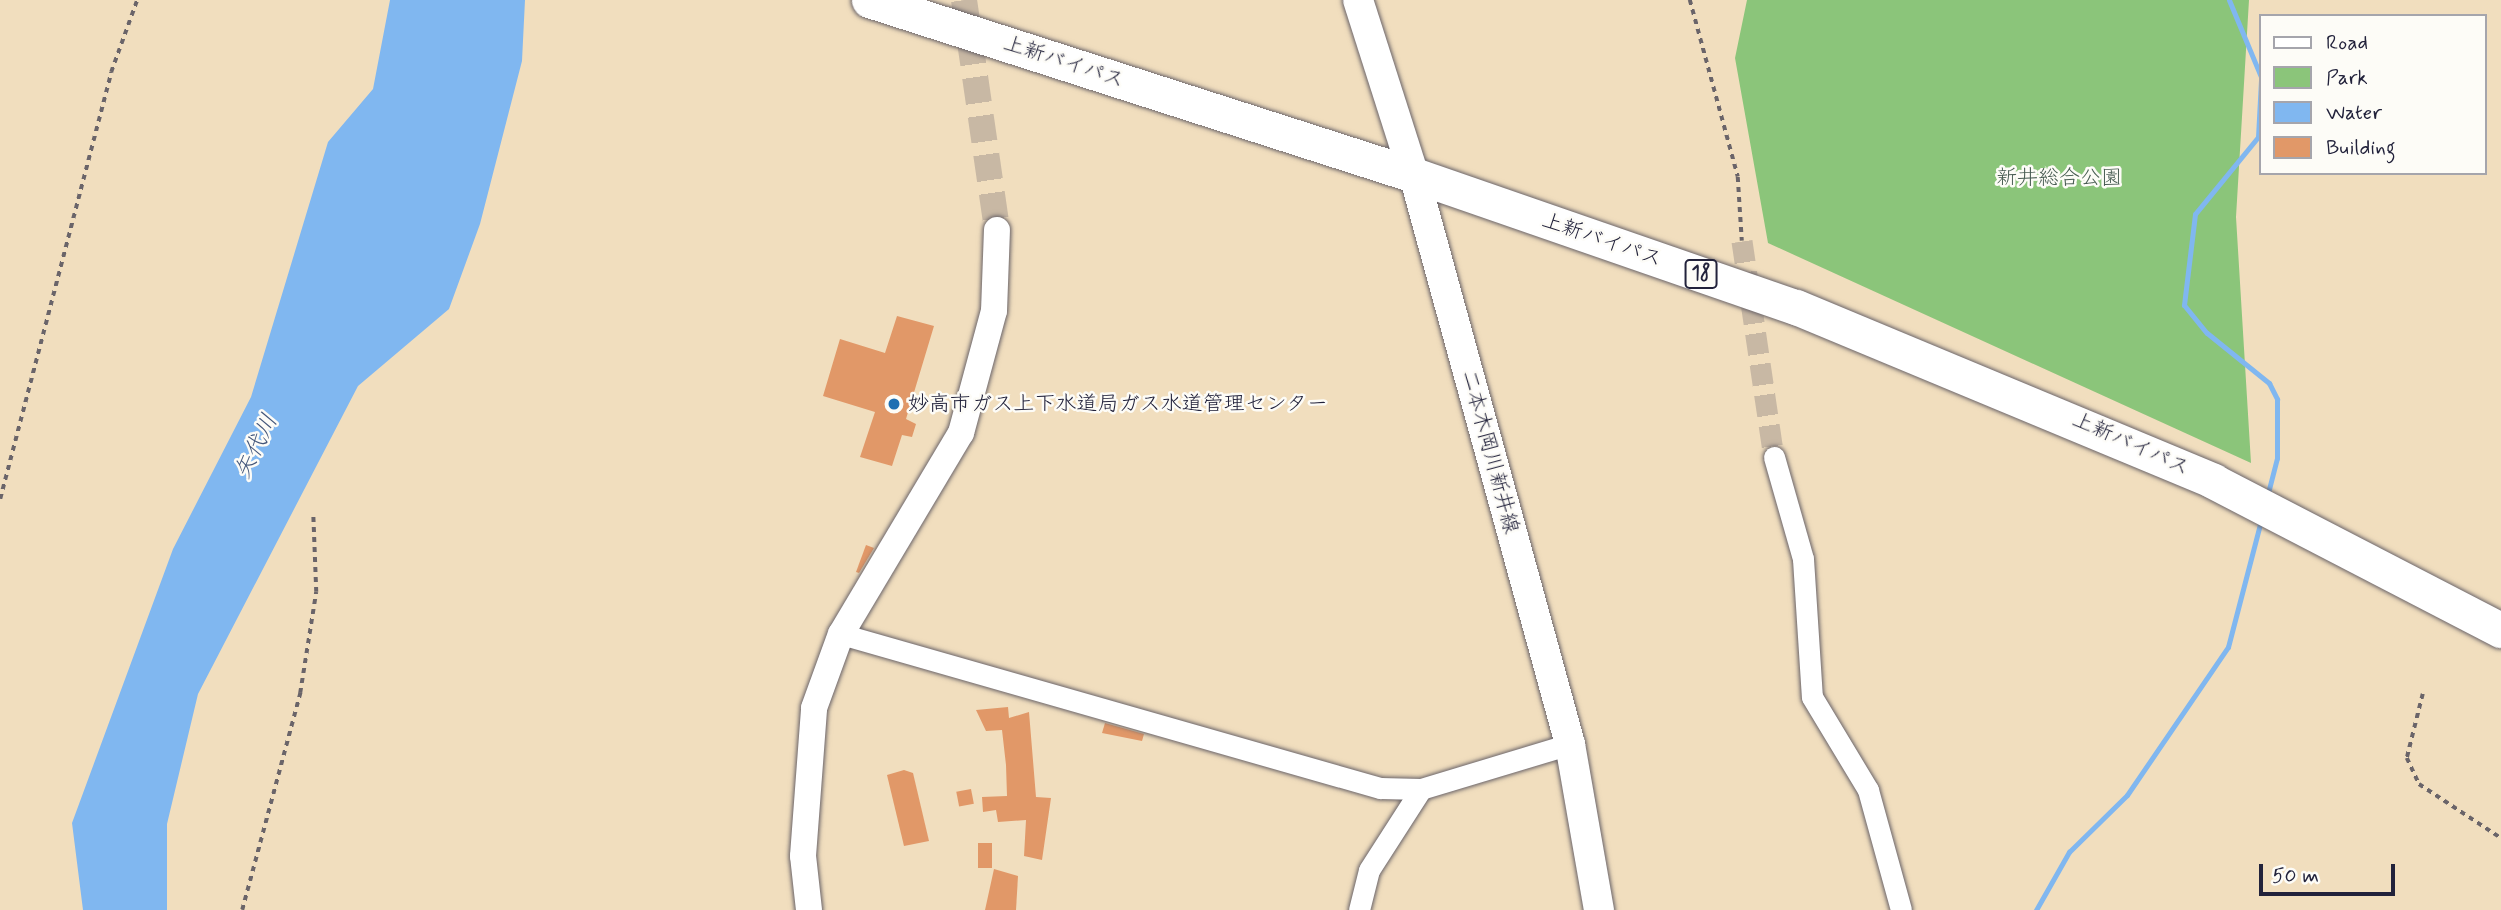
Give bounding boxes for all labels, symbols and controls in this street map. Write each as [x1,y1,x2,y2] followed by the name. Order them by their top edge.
[2260,14,2487,175] legend
[2326,29,2368,57] text: Road
[1000,31,1128,93] street label: 上新バイパス
[2326,64,2368,92] text: Park
[2326,99,2382,127] text: Water
[2326,134,2396,162] text: Building
[1996,165,2122,191] park label: 新井総合公園
[1538,208,1666,272] street label: 上新バイパス
[1684,258,1718,290] road number: 18
[1456,368,1524,536] street label: 二本木岡川新井線
[908,391,1328,417] place label: 妙高市ガス上下水道局ガス水道管理センター
[886,396,902,412] marker: 妙高市ガス上下水道局ガス水道管理センター
[2068,407,2194,481] street label: 上新バイパス
[229,410,285,484] water label: 矢代川
[2263,850,2400,894] scale bar
[2272,862,2319,890] text: 50 m

